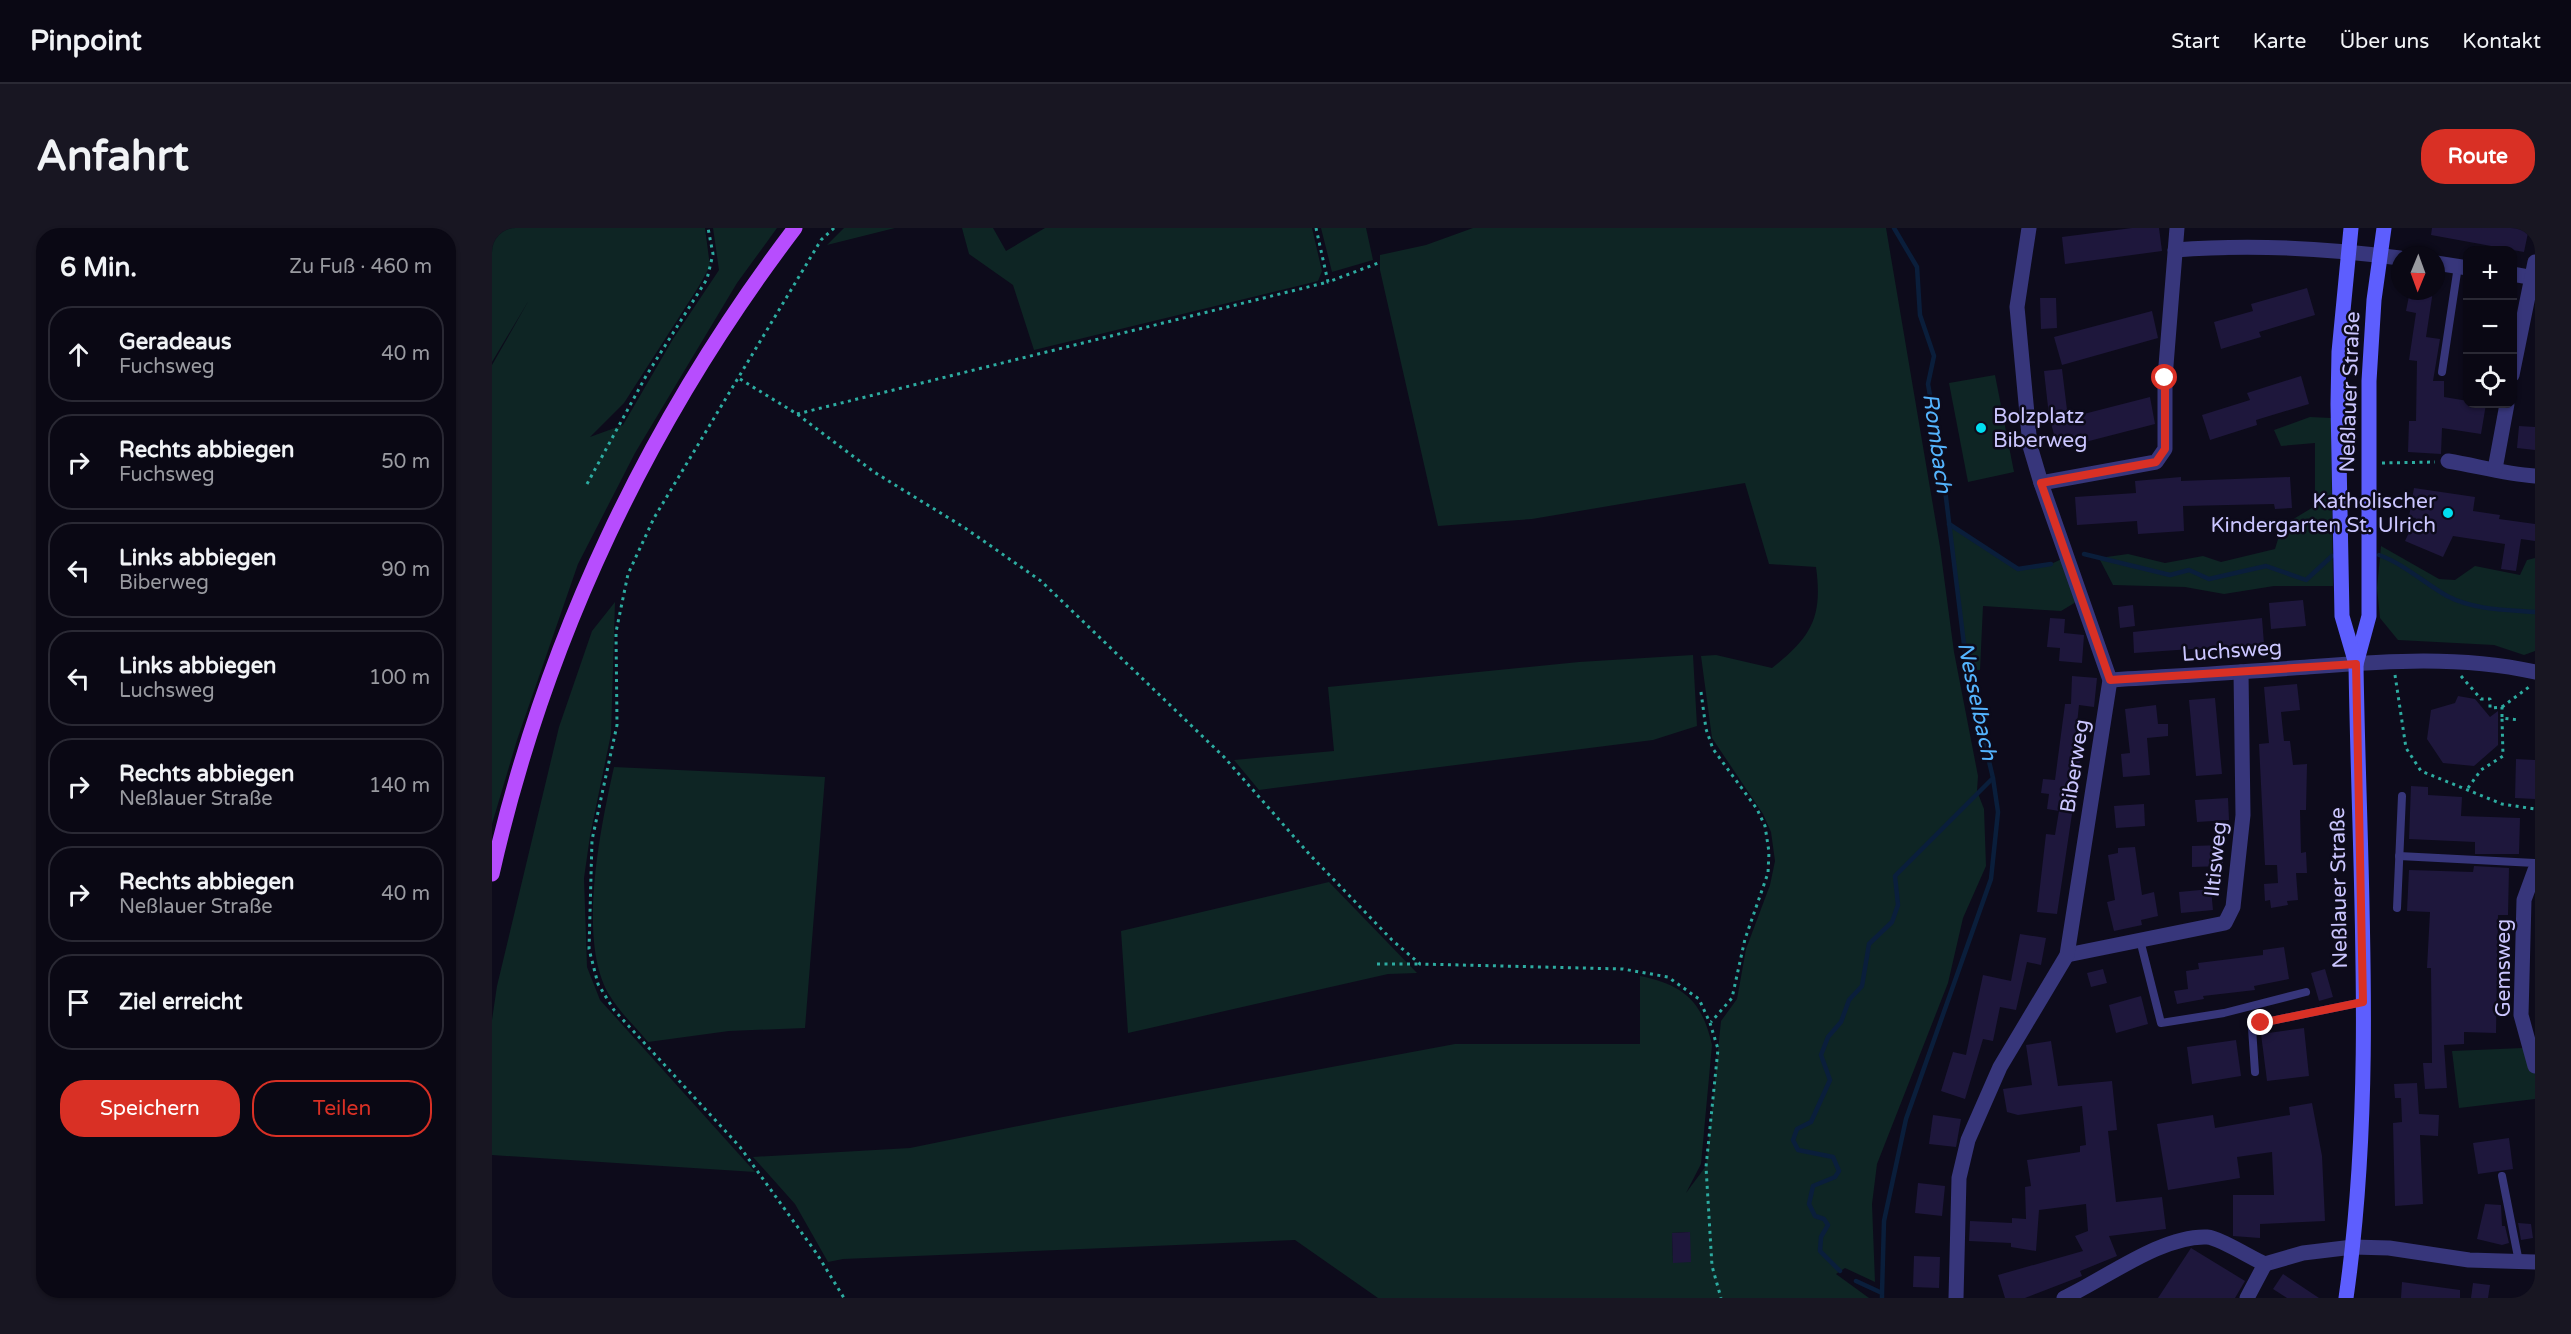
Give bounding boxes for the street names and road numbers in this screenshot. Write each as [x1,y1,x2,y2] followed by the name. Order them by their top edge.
[2335,311,2365,473] street label: Neßlauer Straße
[2181,635,2283,667] street label: Luchsweg
[2055,717,2095,815] street label: Biberweg
[2325,807,2353,969] street label: Neßlauer Straße
[2200,820,2232,898] street label: Iltisweg
[2491,919,2516,1017] street label: Gemsweg

